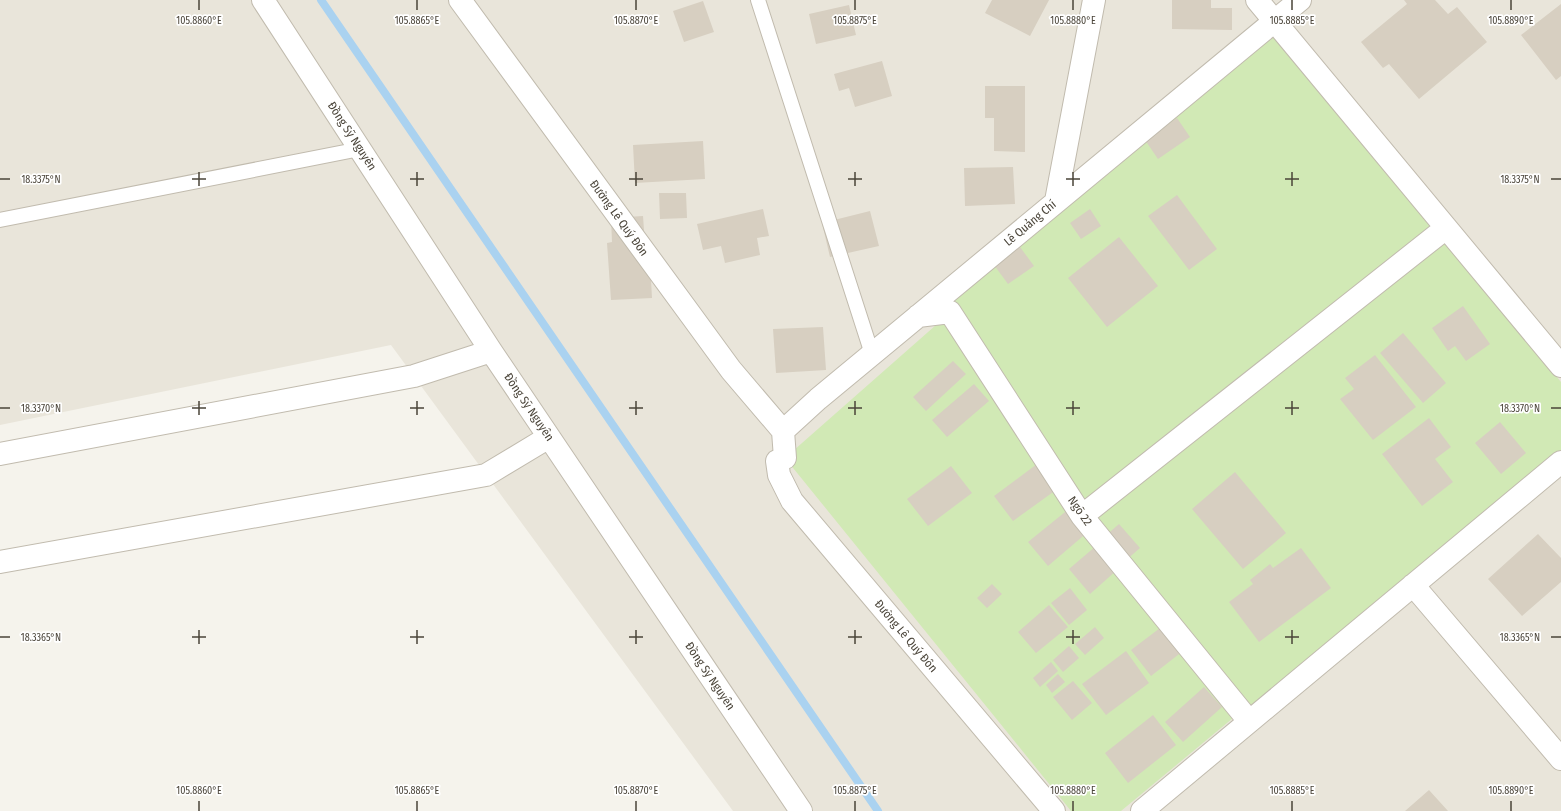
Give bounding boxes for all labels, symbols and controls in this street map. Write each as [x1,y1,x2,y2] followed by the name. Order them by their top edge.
[176,15,222,27] text: 105.8860°E
[395,15,440,27] text: 105.8865°E
[614,15,658,27] text: 105.8870°E
[833,15,877,27] text: 105.8875°E
[1050,15,1096,27] text: 105.8880°E
[1270,15,1315,27] text: 105.8885°E
[1488,15,1534,27] text: 105.8890°E
[325,99,380,173] street label: Đồng Sỹ Nguyên
[21,174,61,186] text: 18.3375°N
[1500,174,1540,186] text: 18.3375°N
[587,177,651,259] street label: Đường Lê Quý Đôn
[1001,197,1059,249] street label: Lê Quảng Chí
[501,370,558,444] street label: Đồng Sỹ Nguyên
[21,403,61,415] text: 18.3370°N
[1500,403,1540,415] text: 18.3370°N
[1065,494,1095,528] street label: Ngõ 22
[872,597,940,675] street label: Đường Lê Quý Đôn
[21,632,61,644] text: 18.3365°N
[1500,632,1540,644] text: 18.3365°N
[682,639,739,713] street label: Đồng Sỹ Nguyên
[176,785,222,797] text: 105.8860°E
[395,785,440,797] text: 105.8865°E
[614,785,658,797] text: 105.8870°E
[833,785,877,797] text: 105.8875°E
[1050,785,1096,797] text: 105.8880°E
[1270,785,1315,797] text: 105.8885°E
[1488,785,1534,797] text: 105.8890°E

